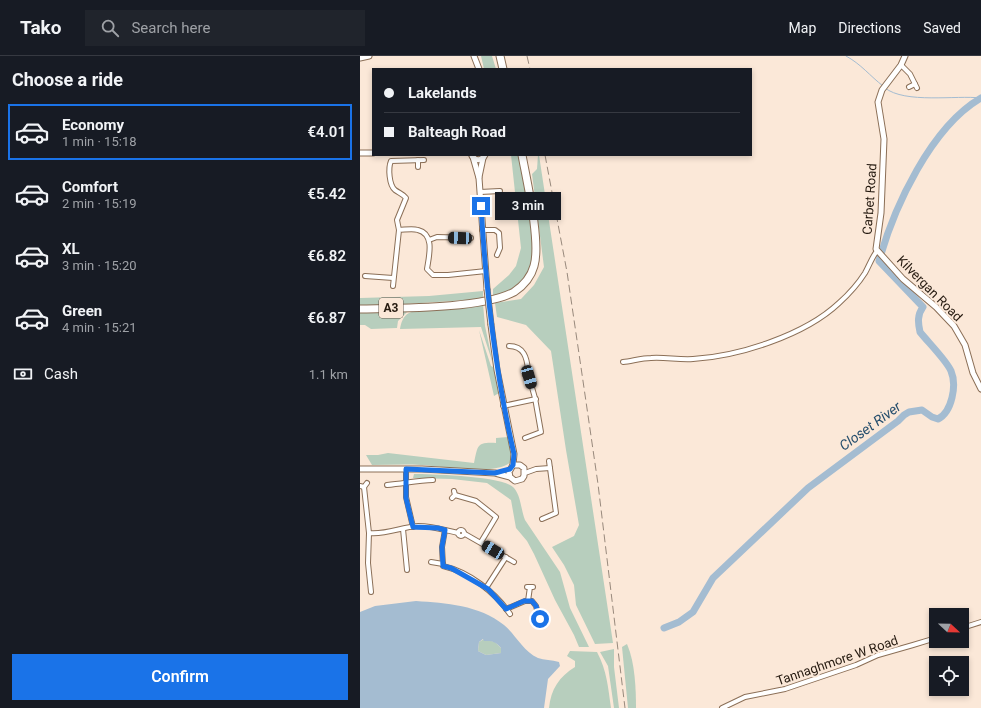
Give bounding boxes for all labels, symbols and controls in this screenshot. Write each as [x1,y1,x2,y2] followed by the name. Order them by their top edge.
[85,10,365,46] search box
[20,16,61,39] text: Tako
[99,17,121,39] icon: search
[131,19,210,37] text: Search here
[789,20,816,36] text: Map
[838,20,901,36] text: Directions
[923,20,961,36] text: Saved
[12,69,123,90] text: Choose a ride
[408,84,477,102] text: Lakelands
[14,114,50,150] icon: car
[62,116,124,134] text: Economy
[307,123,346,141] text: €4.01
[408,123,506,141] text: Balteagh Road
[62,134,137,149] text: 1 min · 15:18
[860,163,879,235] street label: Carbet Road
[14,176,50,212] icon: car
[62,178,118,196] text: Comfort
[307,185,346,203] text: €5.42
[495,192,561,220] callout: 3 min
[62,196,137,211] text: 2 min · 15:19
[472,197,490,215] route end
[512,198,544,213] text: 3 min
[448,232,472,244] car
[14,238,50,274] icon: car
[62,240,80,258] text: XL
[307,247,346,265] text: €6.82
[894,252,966,324] street label: Kilvergan Road
[62,258,137,273] text: 3 min · 15:20
[379,298,403,318] road number: A3
[14,300,50,336] icon: car
[62,302,102,320] text: Green
[307,309,346,327] text: €6.87
[62,320,137,335] text: 4 min · 15:21
[12,363,34,385] icon: cash
[520,364,538,390] car
[44,365,78,383] text: Cash
[309,367,348,382] text: 1.1 km
[836,398,904,454] water label: Closet River
[480,539,506,561] car
[929,608,969,648] north arrow
[929,608,969,696] map controls
[531,610,549,628] route start
[774,633,900,688] street label: Tannaghmore W Road
[12,654,348,700] button: Confirm
[929,656,969,696] button: locate

